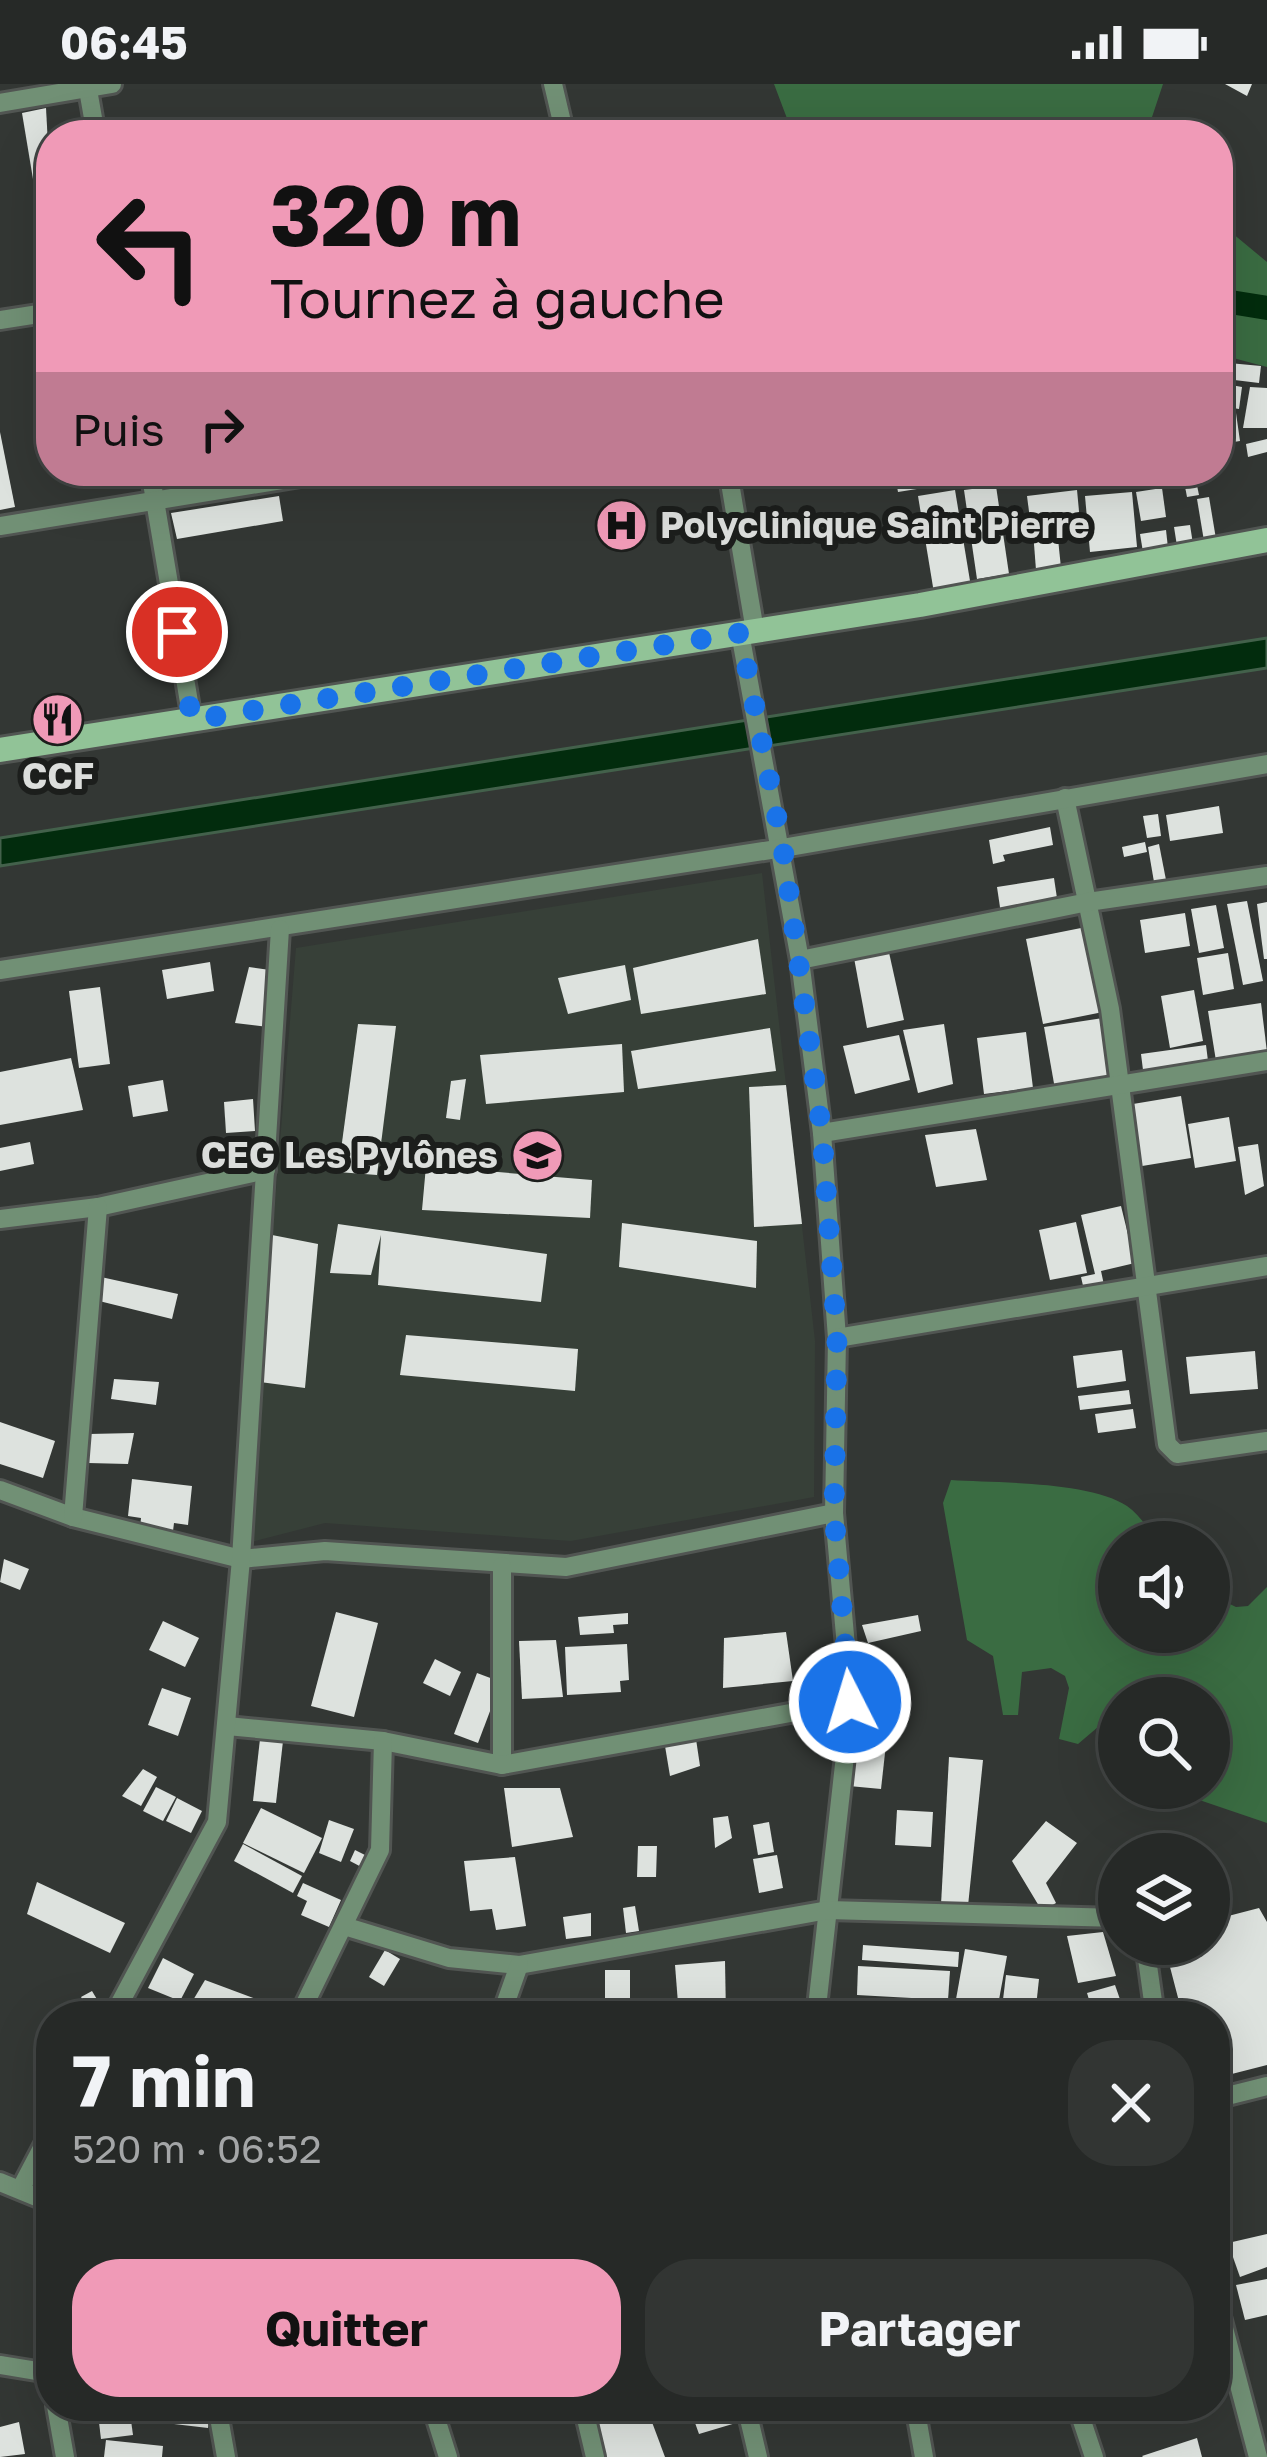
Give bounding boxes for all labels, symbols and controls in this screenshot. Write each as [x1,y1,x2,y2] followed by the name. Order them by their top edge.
[60,15,188,69] text: 06:45
[270,164,522,264] text: 320 m
[72,168,228,324] icon: left
[270,265,725,330] text: Tournez à gauche
[189,396,255,462] icon: right
[72,402,165,456] text: Puis
[593,497,649,553] hospital icon: Polyclinique Saint Pierre
[660,503,1090,546] place label: Polyclinique Saint Pierre
[126,581,228,683] pin
[144,599,210,665] icon: arrive
[30,692,86,748] restaurant icon: CCF
[22,754,94,797] place label: CCF
[509,1127,565,1183] school or university icon: CEG Les Pylônes
[201,1133,498,1176] place label: CEG Les Pylônes
[1098,1521,1230,1965] map controls
[1098,1521,1230,1653] button: sound
[787,1639,913,1765] position arrow
[1098,1677,1230,1809] button: search
[1098,1833,1230,1965] button: layers
[72,2036,256,2123] text: 7 min
[1068,2040,1194,2166] button: close
[72,2125,322,2172] text: 520 m · 06:52
[72,2259,621,2397] button: Quitter
[645,2259,1194,2397] button: Partager

